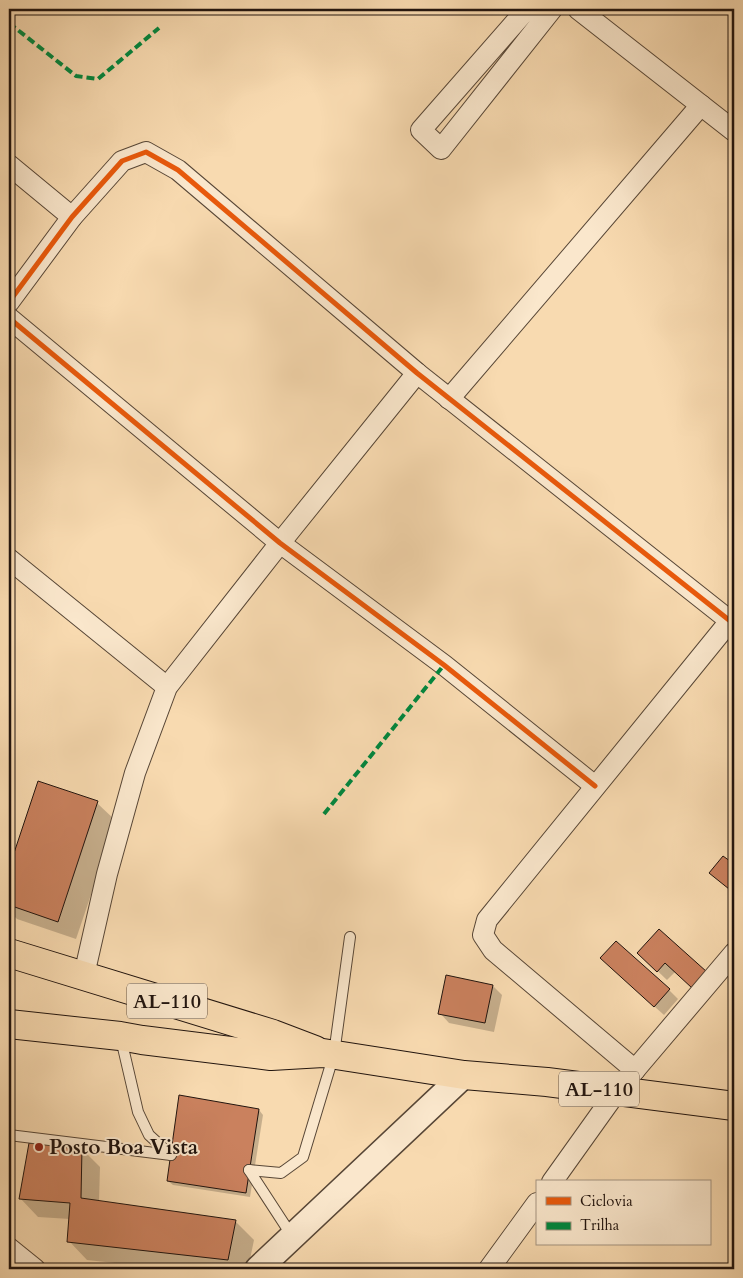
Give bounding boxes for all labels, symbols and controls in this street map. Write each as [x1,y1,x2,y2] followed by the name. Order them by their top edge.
[127,984,207,1018] road number: AL-110
[559,1072,639,1106] road number: AL-110
[49,1133,199,1162] place label: Posto Boa Vista
[33,1141,45,1153] marker: Posto Boa Vista
[536,1180,710,1246] legend
[580,1191,633,1211] text: Ciclovia
[580,1215,620,1235] text: Trilha

